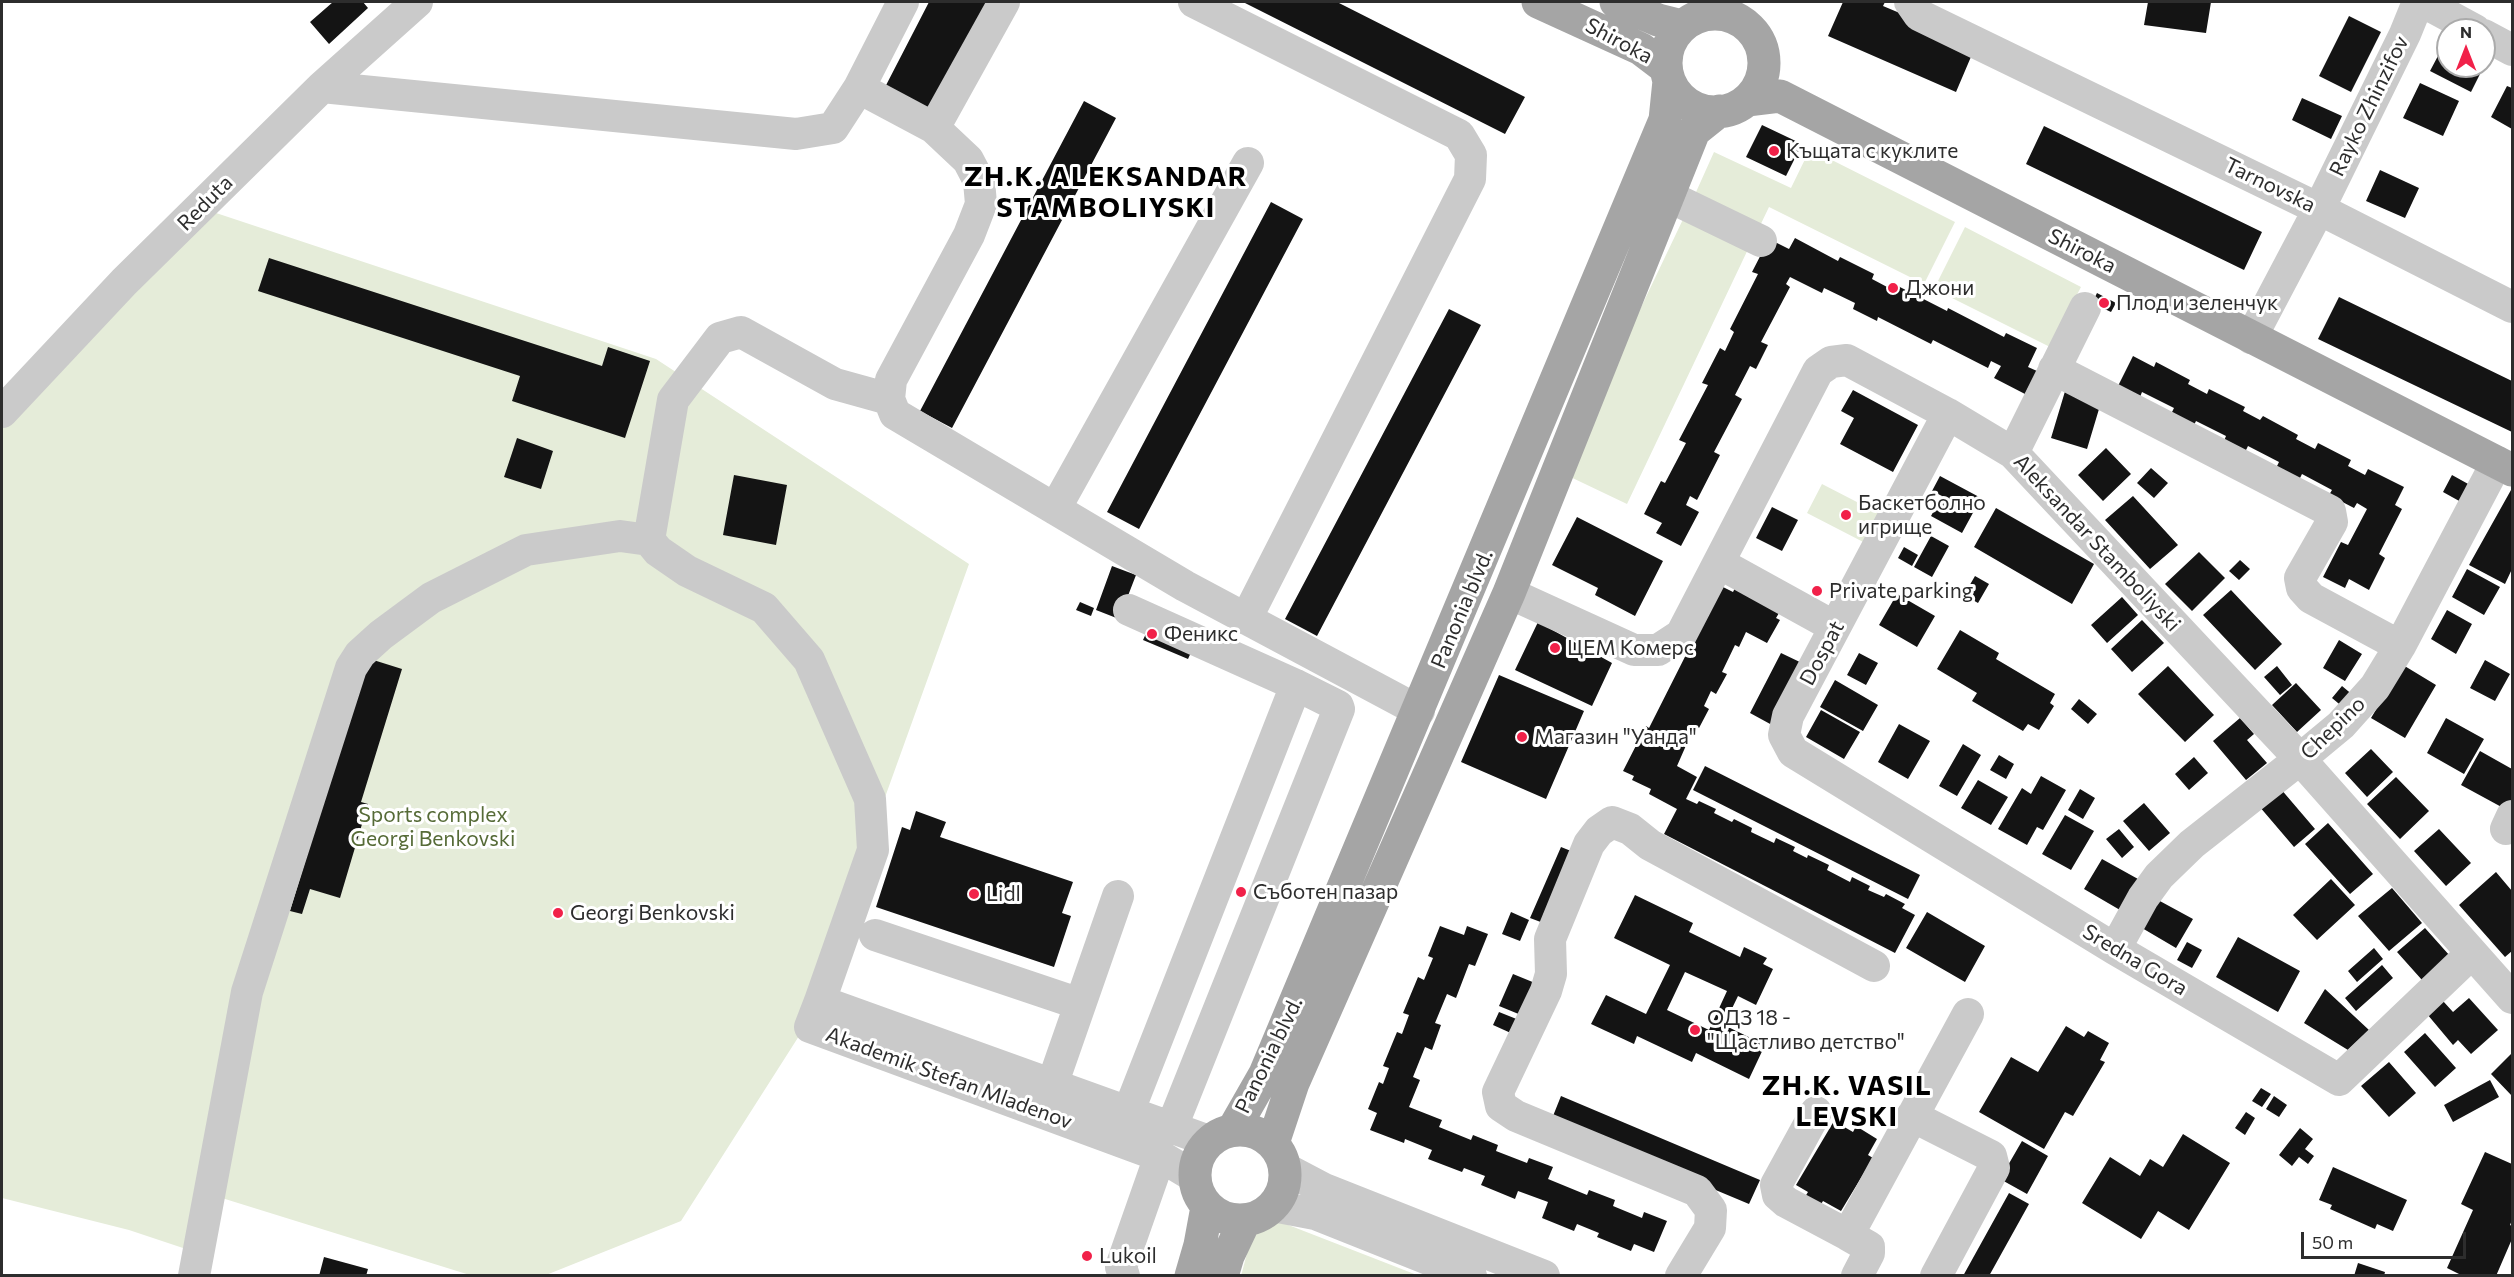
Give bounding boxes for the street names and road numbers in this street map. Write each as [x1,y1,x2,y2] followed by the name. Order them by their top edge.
[1581,13,1657,69] street label: Shiroka
[2324,32,2414,180] street label: Rayko Zhinzifov
[2221,152,2319,218] street label: Tarnovska
[172,170,238,236] street label: Reduta
[2044,223,2120,279] street label: Shiroka
[2008,449,2186,637] street label: Aleksandar Stamboliyski
[1426,546,1498,672] street label: Panonia blvd.
[1795,616,1849,690] street label: Dospat
[2296,691,2370,765] street label: Chepino
[2078,919,2192,1001] street label: Sredna Gora
[1230,993,1308,1117] street label: Panonia blvd.
[822,1022,1076,1134] street label: Akademik Stefan Mladenov

